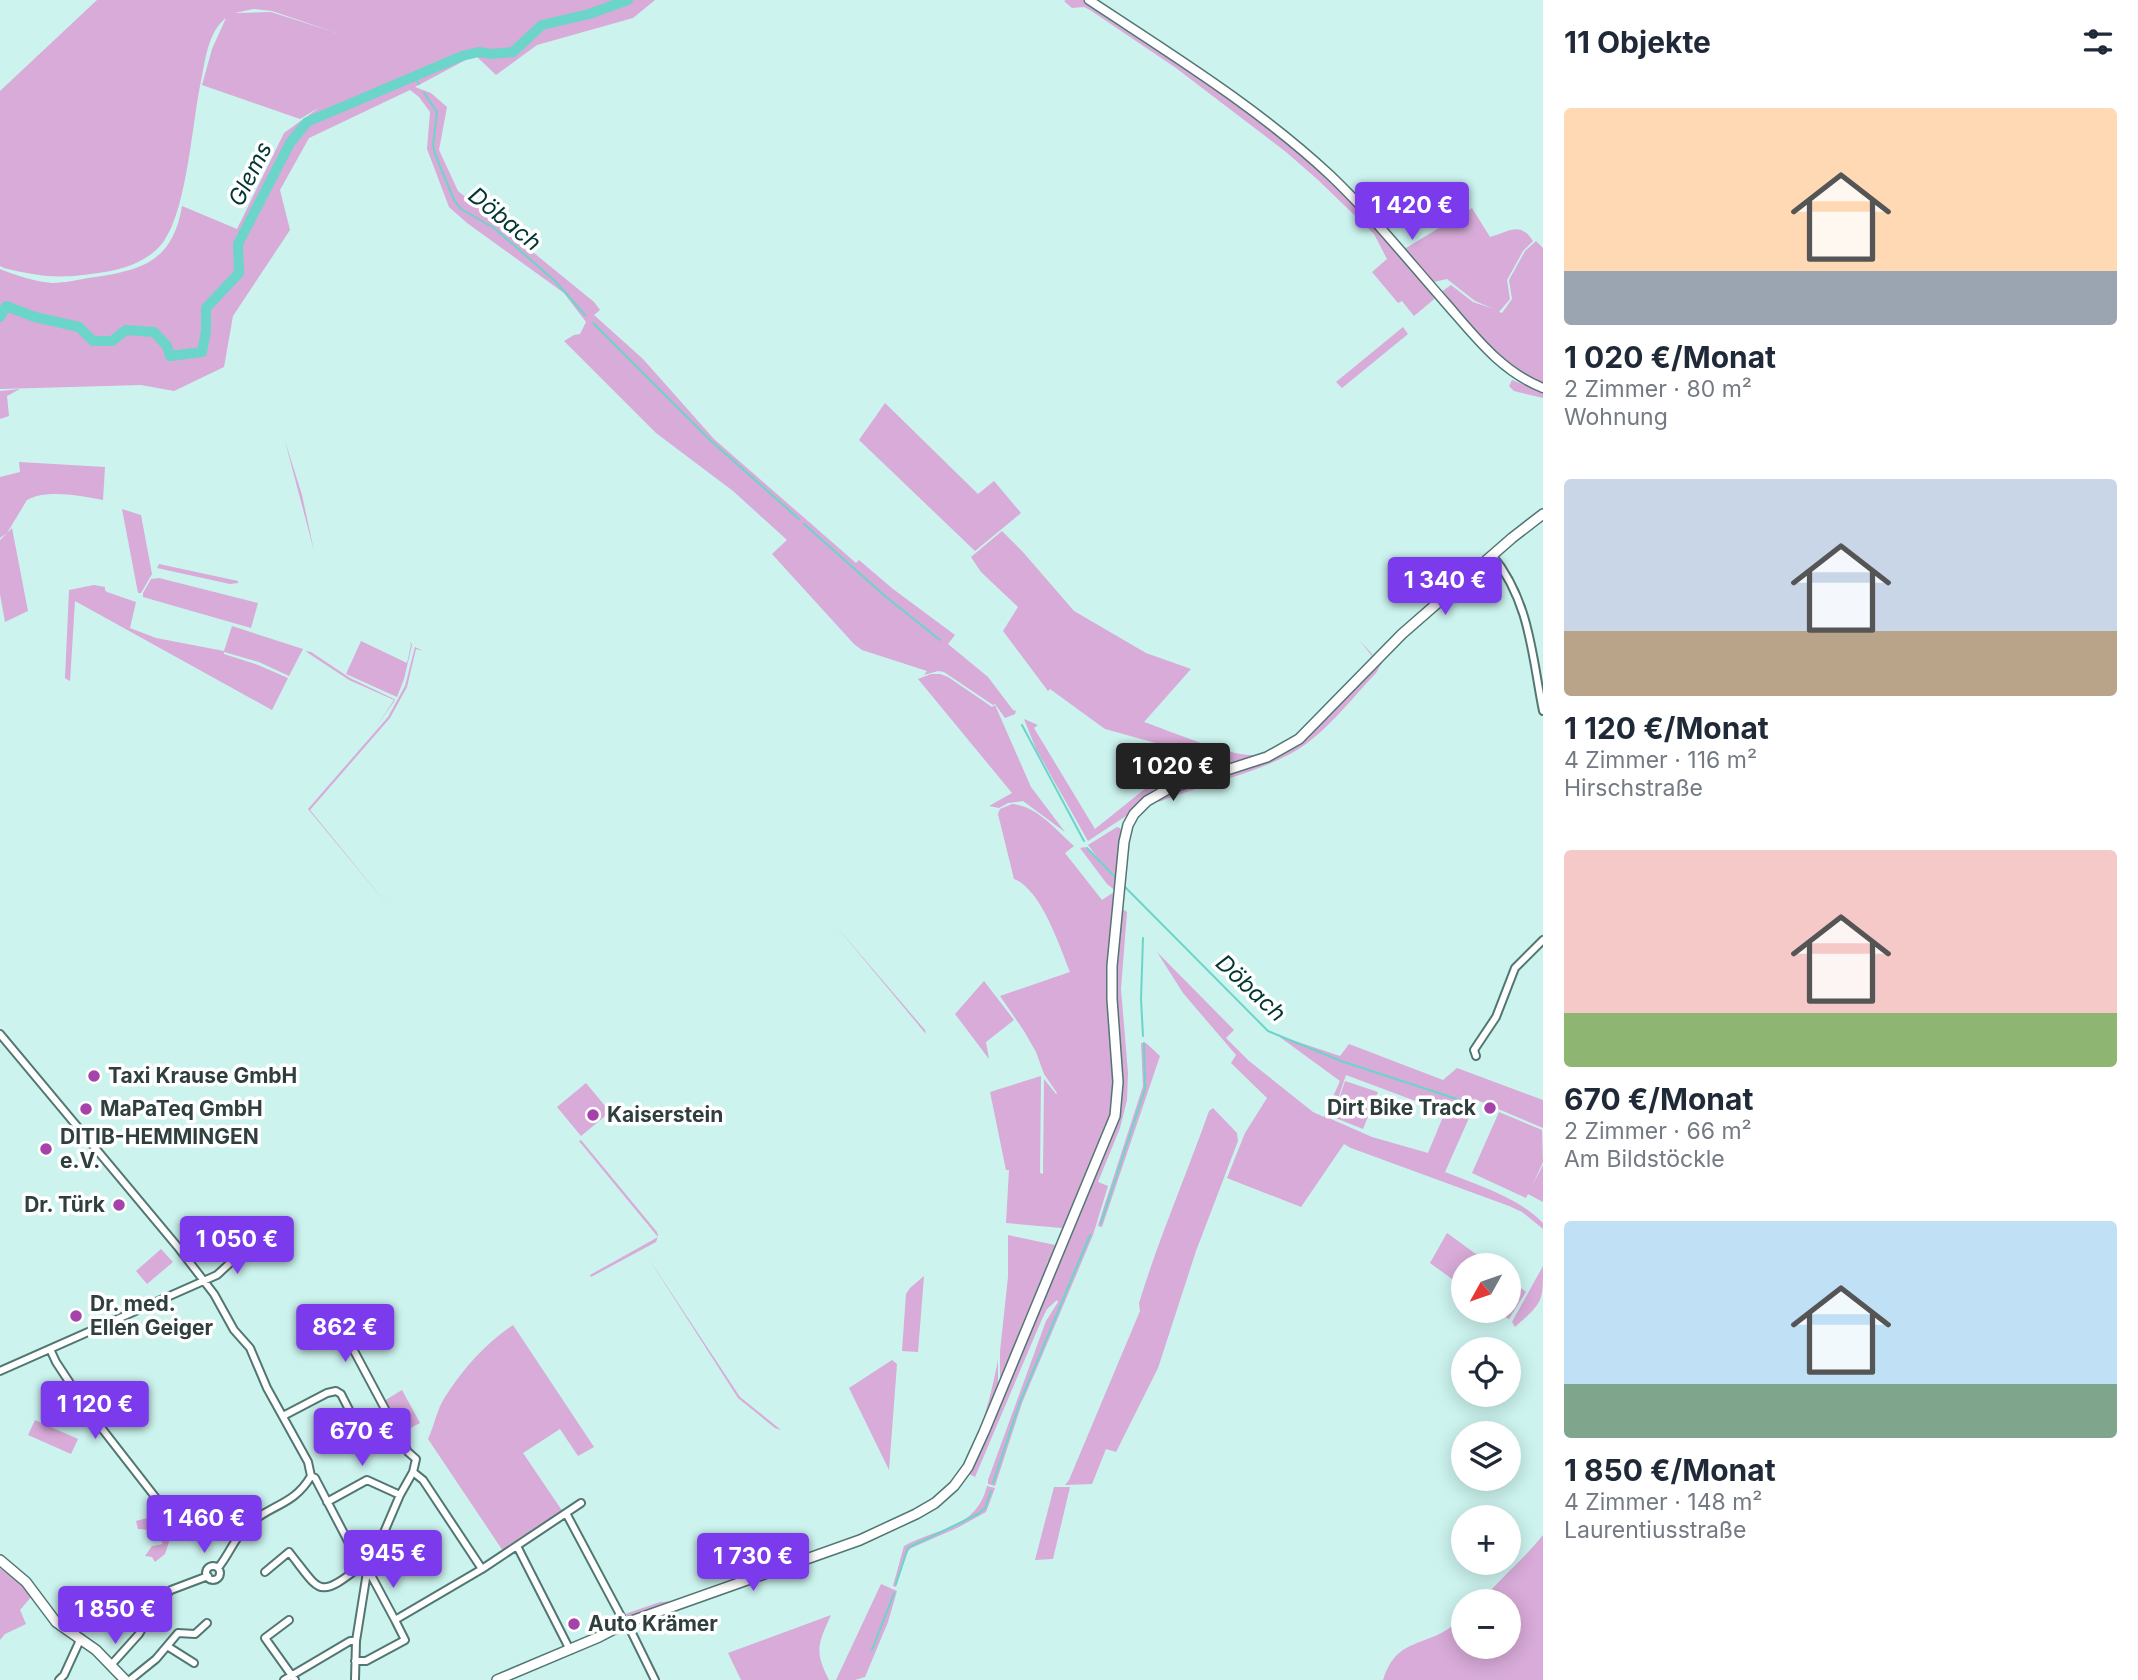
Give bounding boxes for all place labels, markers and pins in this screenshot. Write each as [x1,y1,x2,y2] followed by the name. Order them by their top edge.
[1347,182,1477,242] pin: 1 420 €
[1380,558,1510,617] pin: 1 340 €
[1108,744,1238,803] pin: 1 020 €
[108,1063,297,1088] place label: Taxi Krause GmbH
[86,1068,102,1084] marker: Taxi Krause GmbH
[1327,1095,1477,1120] place label: Dirt Bike Track
[100,1096,263,1121] place label: MaPaTeq GmbH
[1482,1100,1498,1116] marker: Dirt Bike Track
[78,1101,94,1117] marker: MaPaTeq GmbH
[607,1102,723,1127] place label: Kaiserstein
[585,1107,601,1123] marker: Kaiserstein
[60,1124,259,1173] place label: DITIB-HEMMINGEN e.V.
[38,1141,54,1157] marker: DITIB-HEMMINGEN e.V.
[24,1192,106,1217] place label: Dr. Türk
[111,1197,127,1213] marker: Dr. Türk
[172,1216,302,1276] pin: 1 050 €
[90,1291,213,1340] place label: Dr. med. Ellen Geiger
[296,1304,394,1364] pin: 862 €
[68,1308,84,1324] marker: Dr. med. Ellen Geiger
[30,1382,160,1441] pin: 1 120 €
[313,1408,411,1468] pin: 670 €
[139,1496,269,1555] pin: 1 460 €
[344,1530,442,1590] pin: 945 €
[688,1534,818,1593] pin: 1 730 €
[50,1586,180,1646] pin: 1 850 €
[588,1611,718,1636] place label: Auto Krämer
[566,1616,582,1632] marker: Auto Krämer

